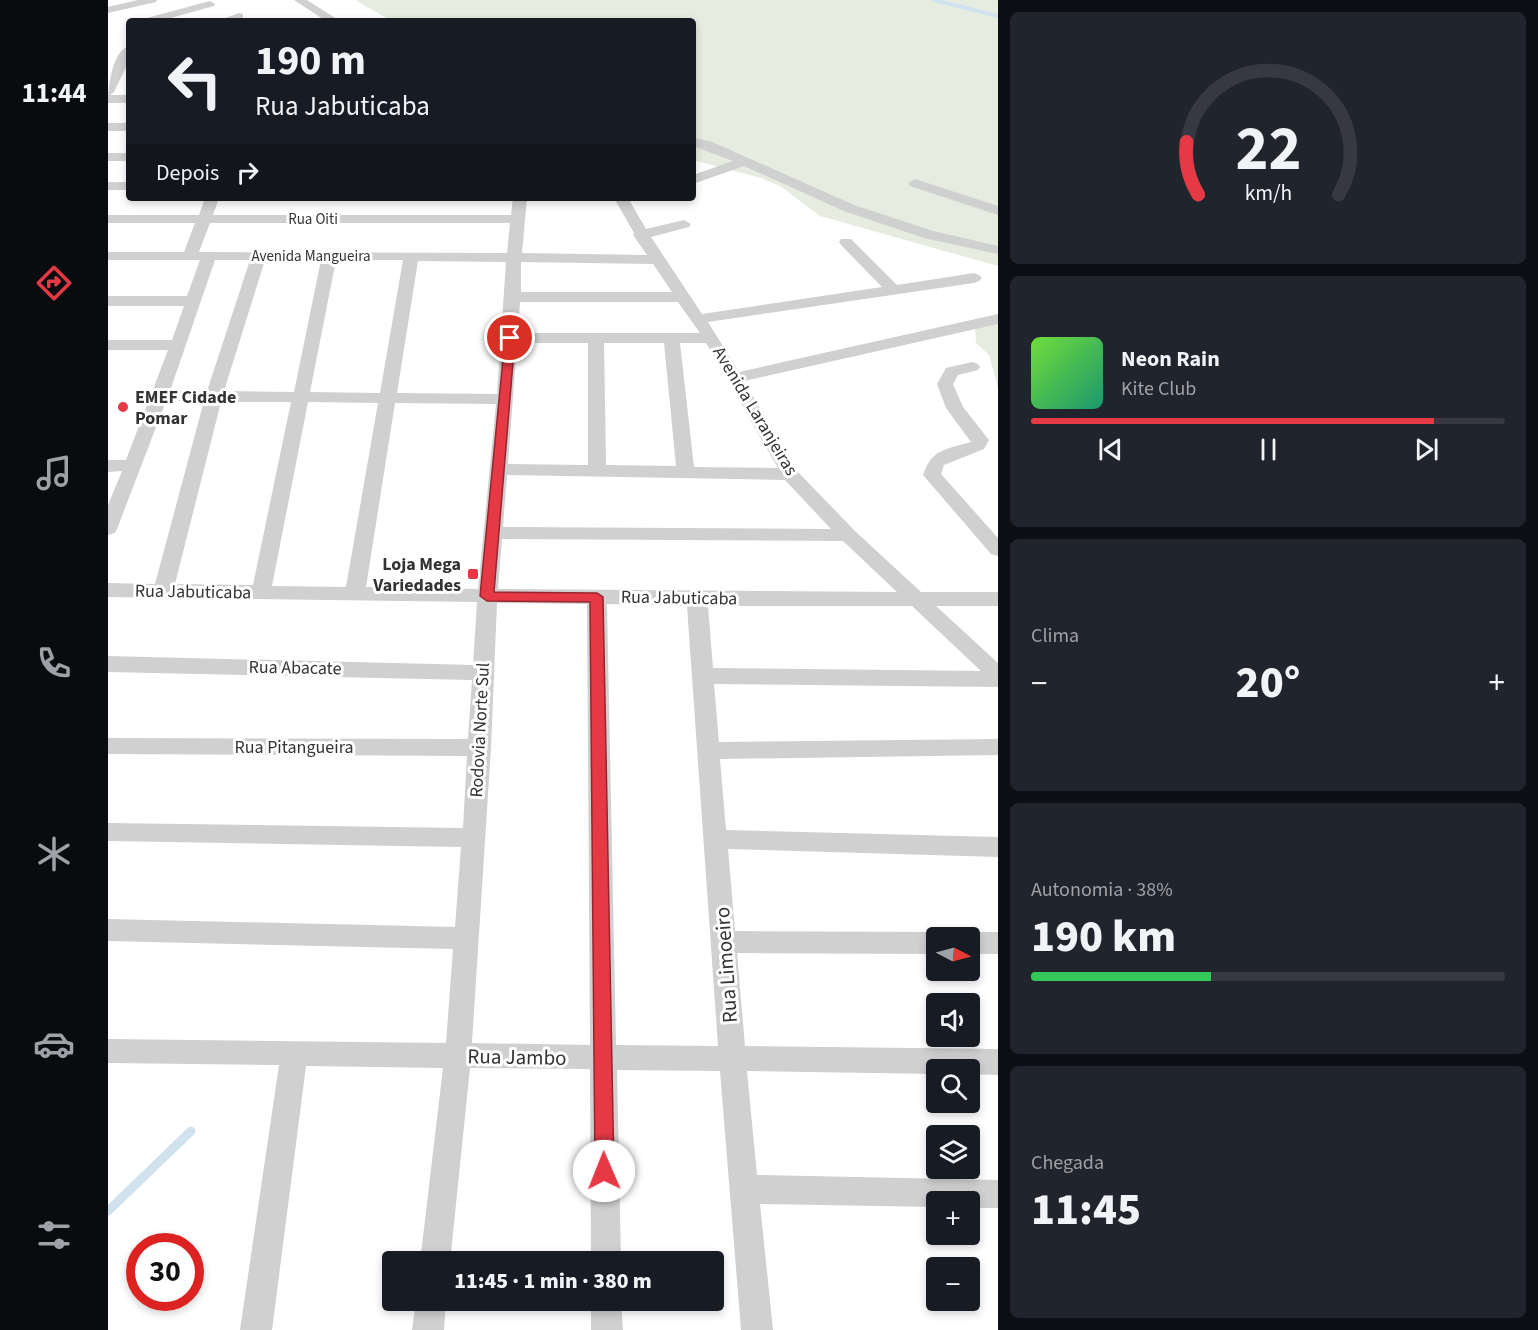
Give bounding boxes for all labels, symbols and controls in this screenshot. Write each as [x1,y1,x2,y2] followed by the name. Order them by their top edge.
[255,31,366,91] text: 190 m
[156,42,234,120] icon: left
[21,74,87,113] text: 11:44
[255,87,430,126] text: Rua Jabuticaba
[1235,105,1301,194] text: 22
[231,156,264,189] icon: right
[156,157,219,189] text: Depois
[1244,178,1292,209] text: km/h
[288,209,338,230] street label: Rua Oiti
[251,246,371,267] street label: Avenida Mangueira
[33,262,75,304] icon: directions
[484,312,535,363] pin
[493,321,526,354] icon: arrive
[707,342,803,480] street label: Avenida Laranjeiras
[1121,343,1220,375] text: Neon Rain
[1121,375,1196,403] text: Kite Club
[135,385,236,431] place label: EMEF Cidade Pomar
[116,400,130,414] marker: EMEF Cidade Pomar
[1094,433,1127,466] icon: previous
[1252,433,1285,466] icon: pause
[1410,433,1443,466] icon: next
[33,452,75,494] icon: music
[372,552,461,598] place label: Loja Mega Variedades
[466,567,480,581] marker: Loja Mega Variedades
[135,578,251,606] street label: Rua Jabuticaba
[621,584,737,612] street label: Rua Jabuticaba
[1031,622,1079,650] text: Clima
[33,642,75,684] icon: phone
[1236,651,1300,715] text: 20°
[248,655,342,681] street label: Rua Abacate
[1031,660,1047,707] text: −
[1489,660,1505,707] text: +
[464,662,496,798] street label: Rodovia Norte Sul
[234,735,354,760] street label: Rua Pitangueira
[33,833,75,875] icon: climate
[1031,876,1173,904] text: Autonomia · 38%
[1031,905,1176,969] text: 190 km
[707,906,745,1024] street label: Rua Limoeiro
[926,927,980,981] north arrow
[926,927,980,1311] map controls
[926,993,980,1047] button: sound
[33,1023,75,1065] icon: car
[467,1041,567,1073] street label: Rua Jambo
[926,1059,980,1113] button: search
[926,1125,980,1179] button: layers
[572,1139,636,1203] position arrow
[1031,1149,1104,1177] text: Chegada
[1031,1178,1141,1242] text: 11:45
[926,1191,980,1245] button: +
[33,1214,75,1256] icon: filters
[126,1233,204,1311] speed limit sign: 30
[926,1257,980,1311] button: −
[454,1265,652,1297] text: 11:45 · 1 min · 380 m

